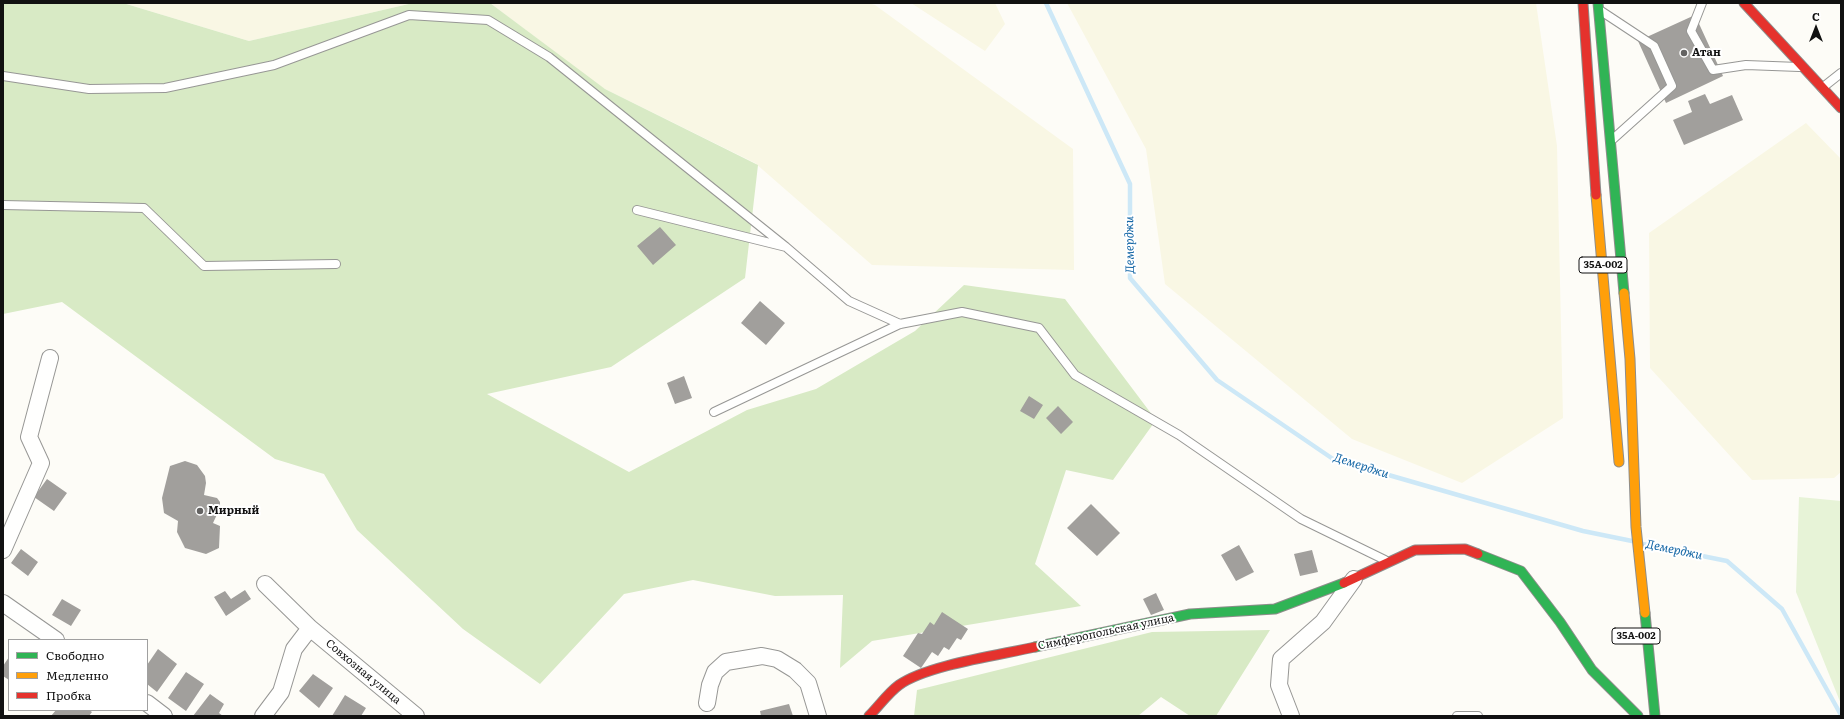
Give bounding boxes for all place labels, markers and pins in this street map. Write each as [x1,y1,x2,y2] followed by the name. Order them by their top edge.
[1692,46,1721,60] place label: Атан
[1679,48,1689,58] marker: Атан
[208,504,259,518] place label: Мирный
[195,506,205,516] marker: Мирный

